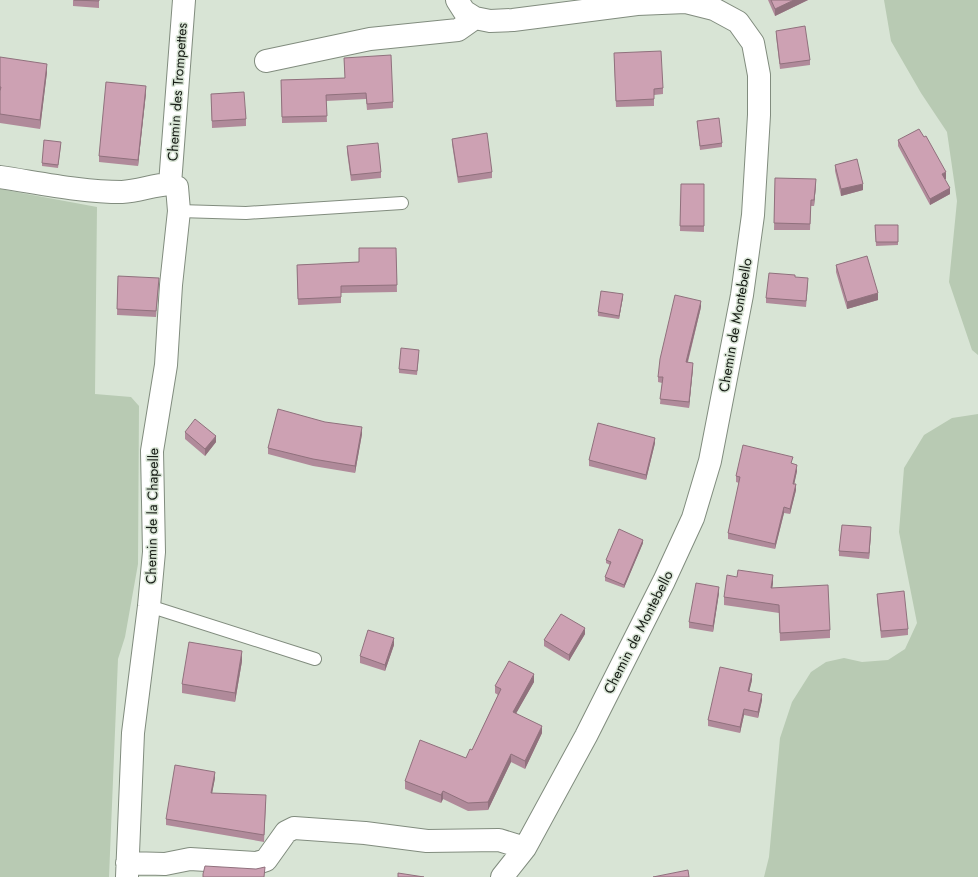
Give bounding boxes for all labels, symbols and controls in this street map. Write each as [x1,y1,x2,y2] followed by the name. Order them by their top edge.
[162,22,192,162] street label: Chemin des Trompettes
[713,256,757,394] street label: Chemin de Montebello
[141,448,163,584] street label: Chemin de la Chapelle
[598,567,678,697] street label: Chemin de Montebello

